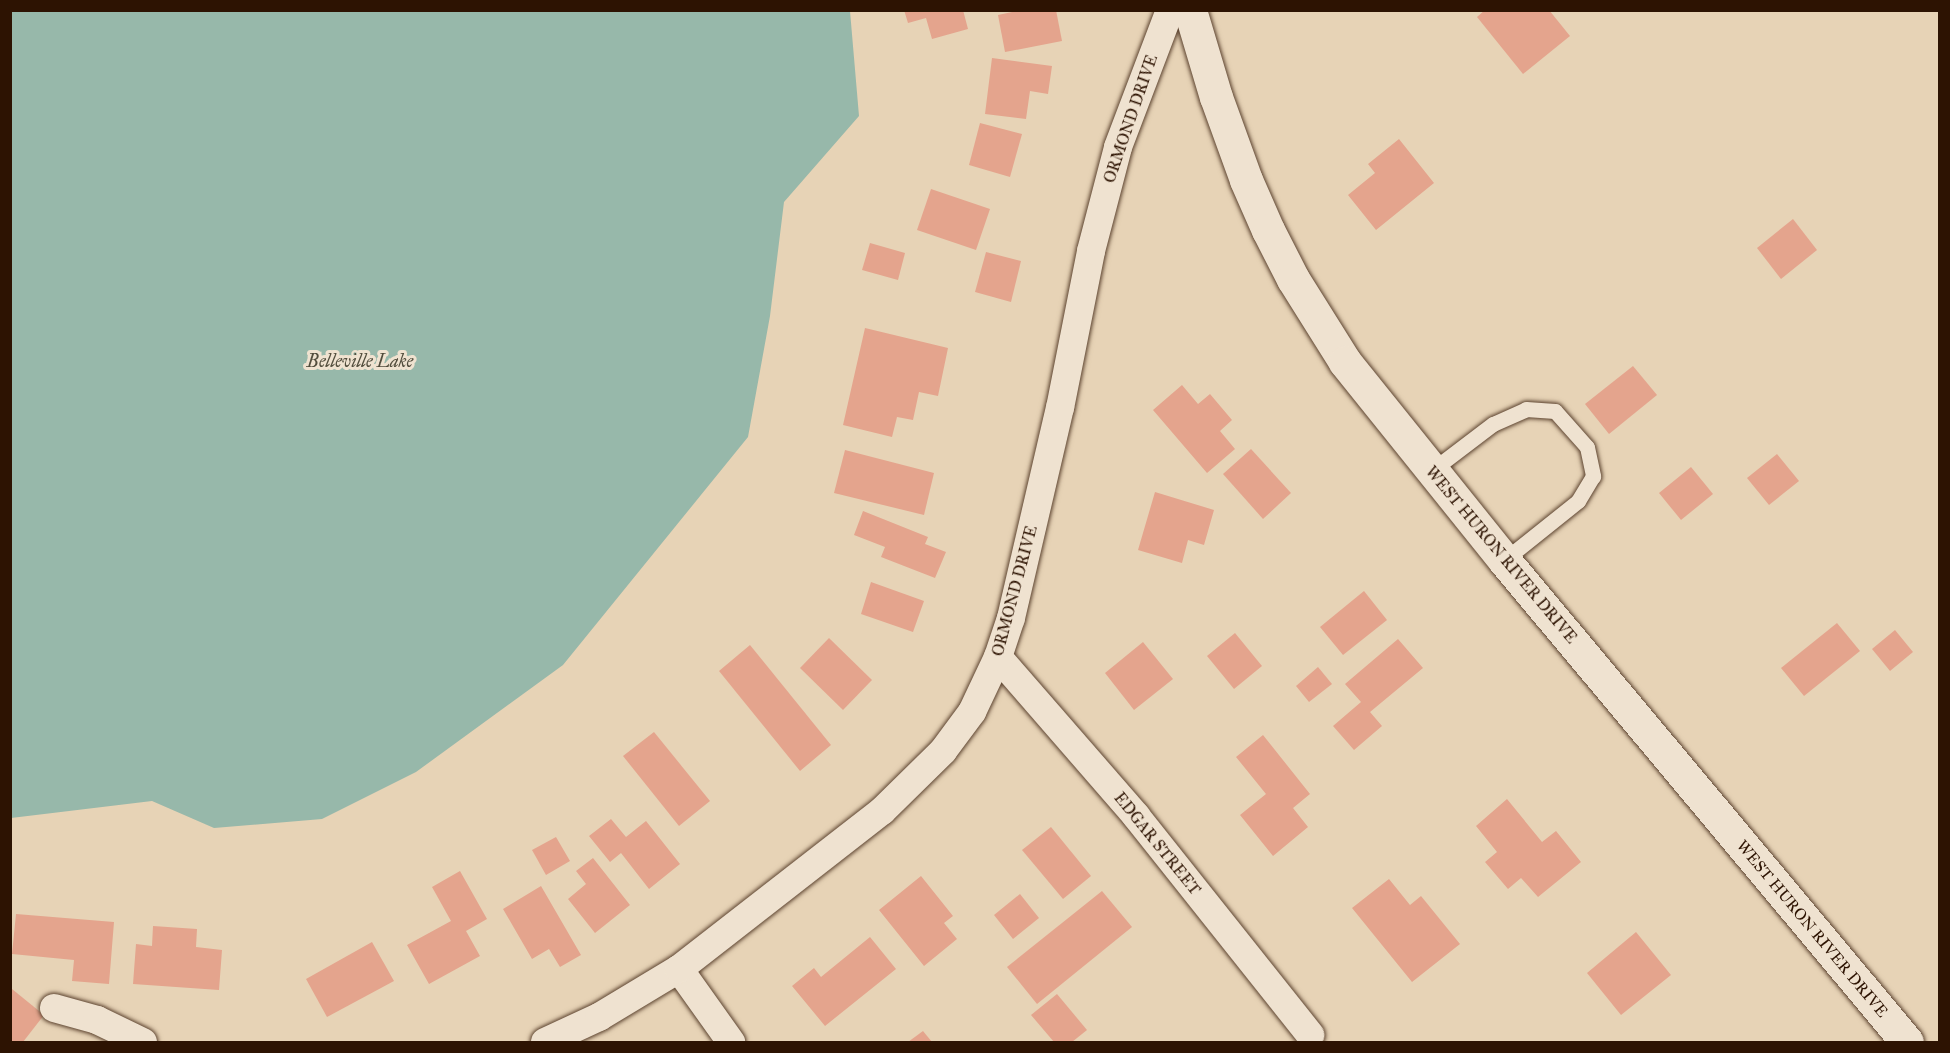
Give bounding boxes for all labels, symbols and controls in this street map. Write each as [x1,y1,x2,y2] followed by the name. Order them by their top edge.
[1100,52,1162,186] street label: ORMOND DRIVE
[307,350,413,372] water label: Belleville Lake
[1421,463,1581,647] street label: WEST HURON RIVER DRIVE
[988,524,1042,658] street label: ORMOND DRIVE
[1110,789,1204,899] street label: EDGAR STREET
[1732,837,1892,1021] street label: WEST HURON RIVER DRIVE

